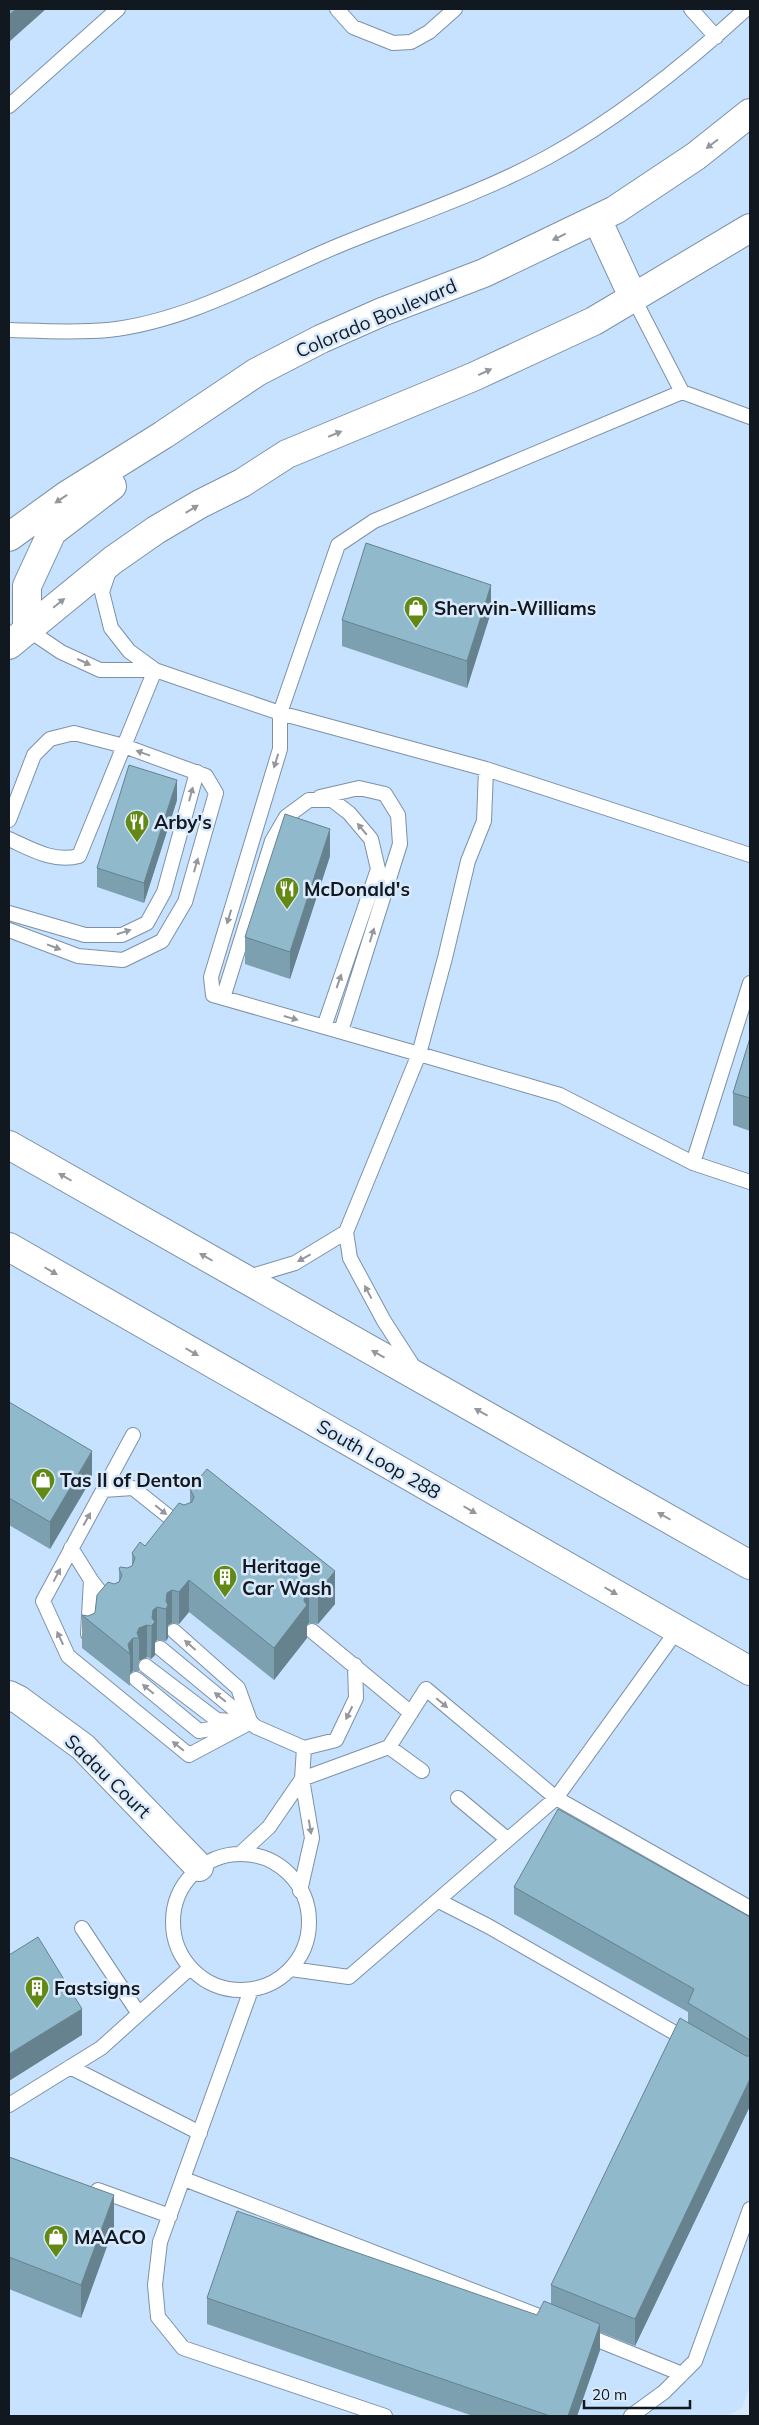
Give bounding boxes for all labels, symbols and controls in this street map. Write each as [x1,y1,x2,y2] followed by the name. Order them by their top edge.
[705,139,719,149] one-way arrow
[552,233,566,241] one-way arrow
[292,273,460,363] street label: Colorado Boulevard
[478,367,492,375] one-way arrow
[328,430,343,438] one-way arrow
[54,494,67,504] one-way arrow
[185,504,198,513] one-way arrow
[403,595,429,629] shop icon: Sherwin-Williams
[434,596,596,620] place label: Sherwin-Williams
[52,597,65,608] one-way arrow
[77,659,91,667] one-way arrow
[135,749,150,756] one-way arrow
[272,754,280,769] one-way arrow
[187,786,195,801] one-way arrow
[124,809,150,843] restaurant icon: Arby's
[154,810,212,834] place label: Arby's
[357,822,368,835] one-way arrow
[192,858,200,873] one-way arrow
[274,876,300,910] restaurant icon: McDonald's
[304,877,410,901] place label: McDonald's
[225,909,233,924] one-way arrow
[368,927,376,942] one-way arrow
[117,928,132,936] one-way arrow
[47,944,62,952] one-way arrow
[336,973,344,988] one-way arrow
[283,1014,298,1022] one-way arrow
[57,1173,72,1181] one-way arrow
[200,1253,213,1262] one-way arrow
[298,1253,311,1262] one-way arrow
[44,1267,58,1275] one-way arrow
[364,1284,372,1299] one-way arrow
[186,1347,199,1356] one-way arrow
[372,1350,385,1359] one-way arrow
[474,1408,487,1417] one-way arrow
[313,1414,445,1504] street label: South Loop 288
[30,1467,56,1501] shop icon: Tas II of Denton
[60,1468,202,1492] place label: Tas II of Denton
[154,1505,167,1516] one-way arrow
[463,1506,477,1515] one-way arrow
[83,1512,91,1527] one-way arrow
[657,1512,671,1520] one-way arrow
[242,1554,332,1600] place label: Heritage Car Wash
[212,1564,238,1598] building icon: Heritage Car Wash
[53,1568,61,1582] one-way arrow
[604,1587,618,1595] one-way arrow
[56,1631,64,1645] one-way arrow
[184,1639,196,1651] one-way arrow
[142,1683,155,1694] one-way arrow
[213,1691,226,1702] one-way arrow
[435,1697,448,1708] one-way arrow
[344,1705,353,1720] one-way arrow
[60,1729,156,1823] street label: Sadau Court
[172,1741,185,1752] one-way arrow
[306,1819,314,1835] one-way arrow
[24,1975,50,2009] building icon: Fastsigns
[54,1976,140,2000] place label: Fastsigns
[43,2224,69,2258] shop icon: MAACO
[74,2225,146,2249] place label: MAACO
[584,2378,690,2410] scale bar
[592,2385,627,2404] text: 20 m

